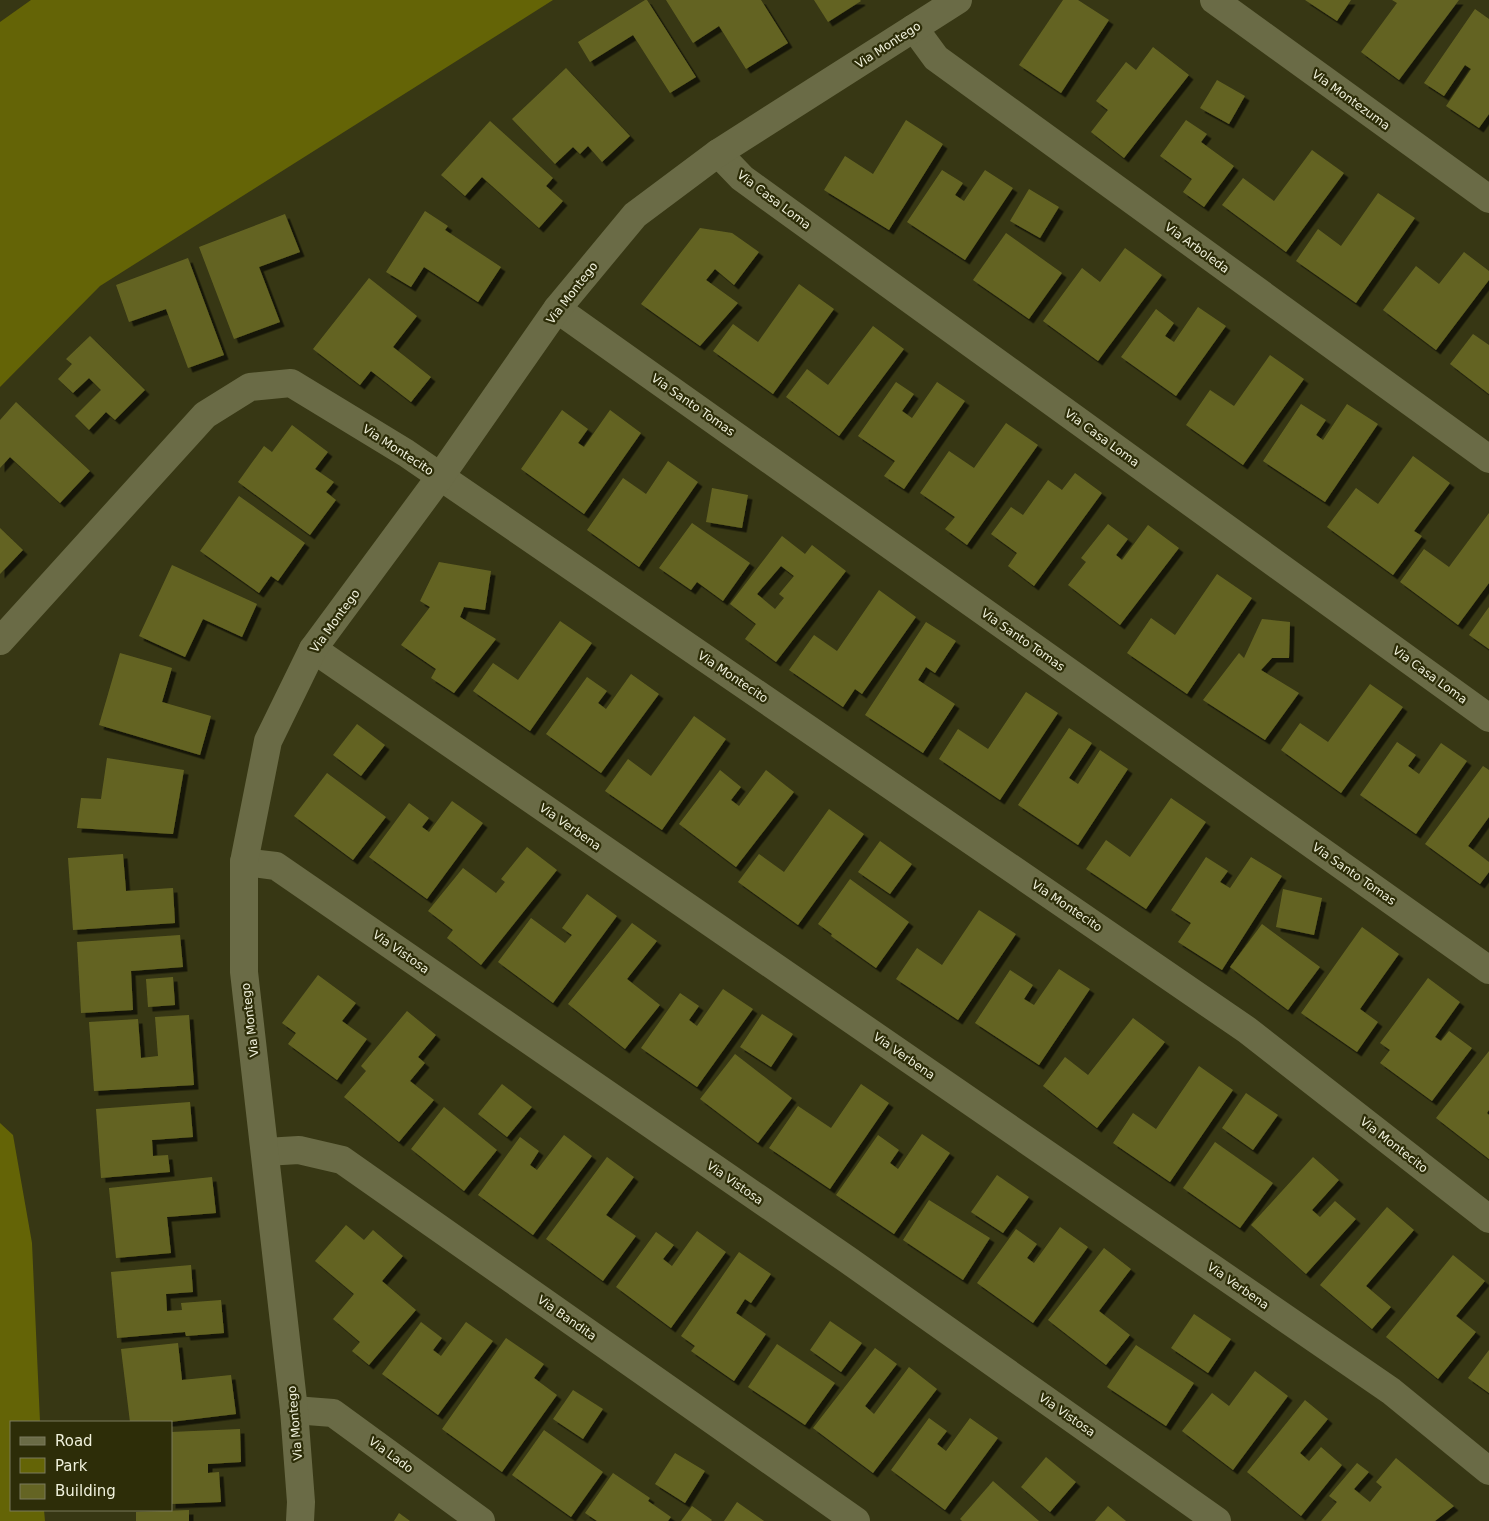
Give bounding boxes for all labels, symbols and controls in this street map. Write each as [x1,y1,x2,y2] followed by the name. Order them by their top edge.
[853,19,923,71] street label: Via Montego
[1309,67,1393,133] street label: Via Montezuma
[734,168,814,232] street label: Via Casa Loma
[1162,220,1232,276] street label: Via Arboleda
[543,259,601,327] street label: Via Montego
[649,371,737,439] street label: Via Santo Tomas
[1062,406,1142,470] street label: Via Casa Loma
[360,422,436,478] street label: Via Montecito
[307,587,363,655] street label: Via Montego
[979,606,1067,674] street label: Via Santo Tomas
[1390,643,1470,707] street label: Via Casa Loma
[695,648,771,706] street label: Via Montecito
[536,801,604,853] street label: Via Verbena
[1310,840,1398,908] street label: Via Santo Tomas
[1029,877,1105,935] street label: Via Montecito
[370,927,432,977] street label: Via Vistosa
[238,982,262,1058] street label: Via Montego
[870,1030,938,1082] street label: Via Verbena
[1357,1114,1431,1176] street label: Via Montecito
[704,1158,766,1208] street label: Via Vistosa
[1204,1260,1272,1312] street label: Via Verbena
[535,1293,599,1343] street label: Via Bandita
[285,1385,305,1461] street label: Via Montego
[1036,1390,1098,1440] street label: Via Vistosa
[10,1421,172,1511] legend
[55,1432,93,1450] text: Road
[366,1434,416,1476] street label: Via Lado
[55,1457,88,1475] text: Park
[55,1482,116,1500] text: Building

